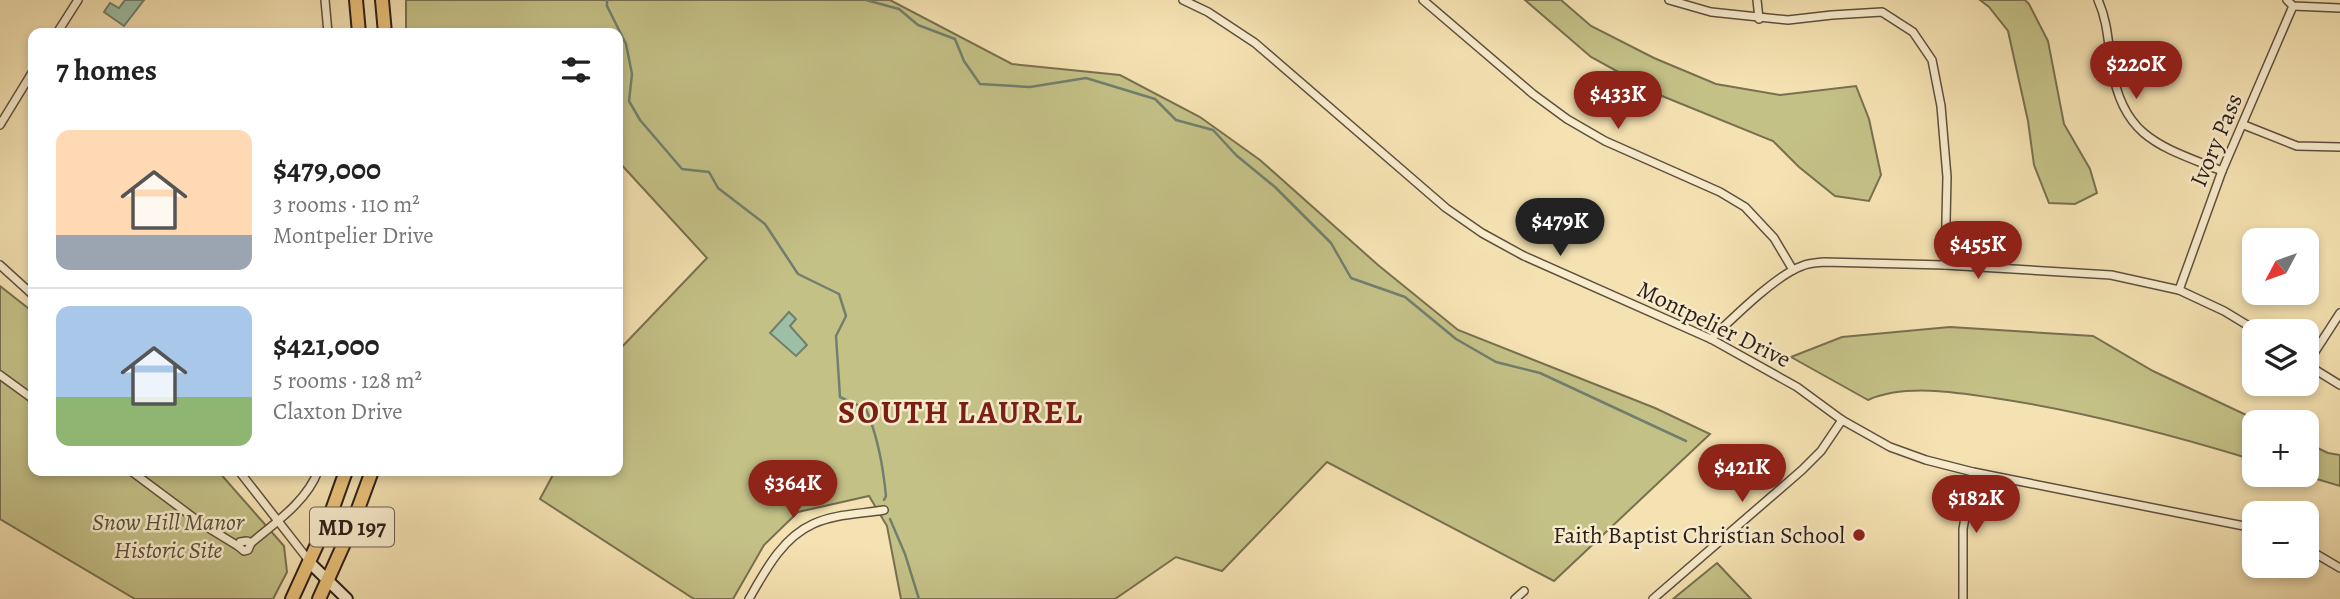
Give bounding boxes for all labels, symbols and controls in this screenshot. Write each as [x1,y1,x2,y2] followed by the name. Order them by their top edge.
[2087,42,2185,101] pin: $220K
[2106,48,2166,79] text: $220K
[56,50,157,90] text: 7 homes
[557,51,595,89] icon: filters
[1569,72,1667,131] pin: $433K
[1590,78,1646,109] text: $433K
[2182,88,2250,192] street label: Ivory Pass
[273,149,381,189] text: $479,000
[112,158,196,242] icon: home
[273,189,420,220] text: 3 rooms · 110 m²
[1511,198,1609,258] pin: $479K
[1531,205,1589,236] text: $479K
[273,220,434,251] text: Montpelier Drive
[1929,222,2027,281] pin: $455K
[1950,228,2006,259] text: $455K
[2242,228,2319,304] north arrow
[2242,228,2319,578] map controls
[1632,273,1796,375] street label: Montpelier Drive
[2242,319,2319,396] button: layers
[273,325,380,365] text: $421,000
[112,334,196,418] icon: home
[273,365,422,396] text: 5 rooms · 128 m²
[838,390,1084,434] district label: SOUTH LAUREL
[273,396,403,427] text: Claxton Drive
[2242,410,2319,487] button: +
[1693,444,1791,504] pin: $421K
[1714,451,1770,482] text: $421K
[744,461,842,520] pin: $364K
[764,467,822,498] text: $364K
[1927,476,2025,535] pin: $182K
[1948,482,2004,513] text: $182K
[2242,501,2319,578] button: −
[92,506,245,566] park label: Snow Hill Manor Historic Site
[310,508,394,547] road number: MD 197
[1553,519,1845,551] place label: Faith Baptist Christian School
[1851,527,1867,543] marker: Faith Baptist Christian School

